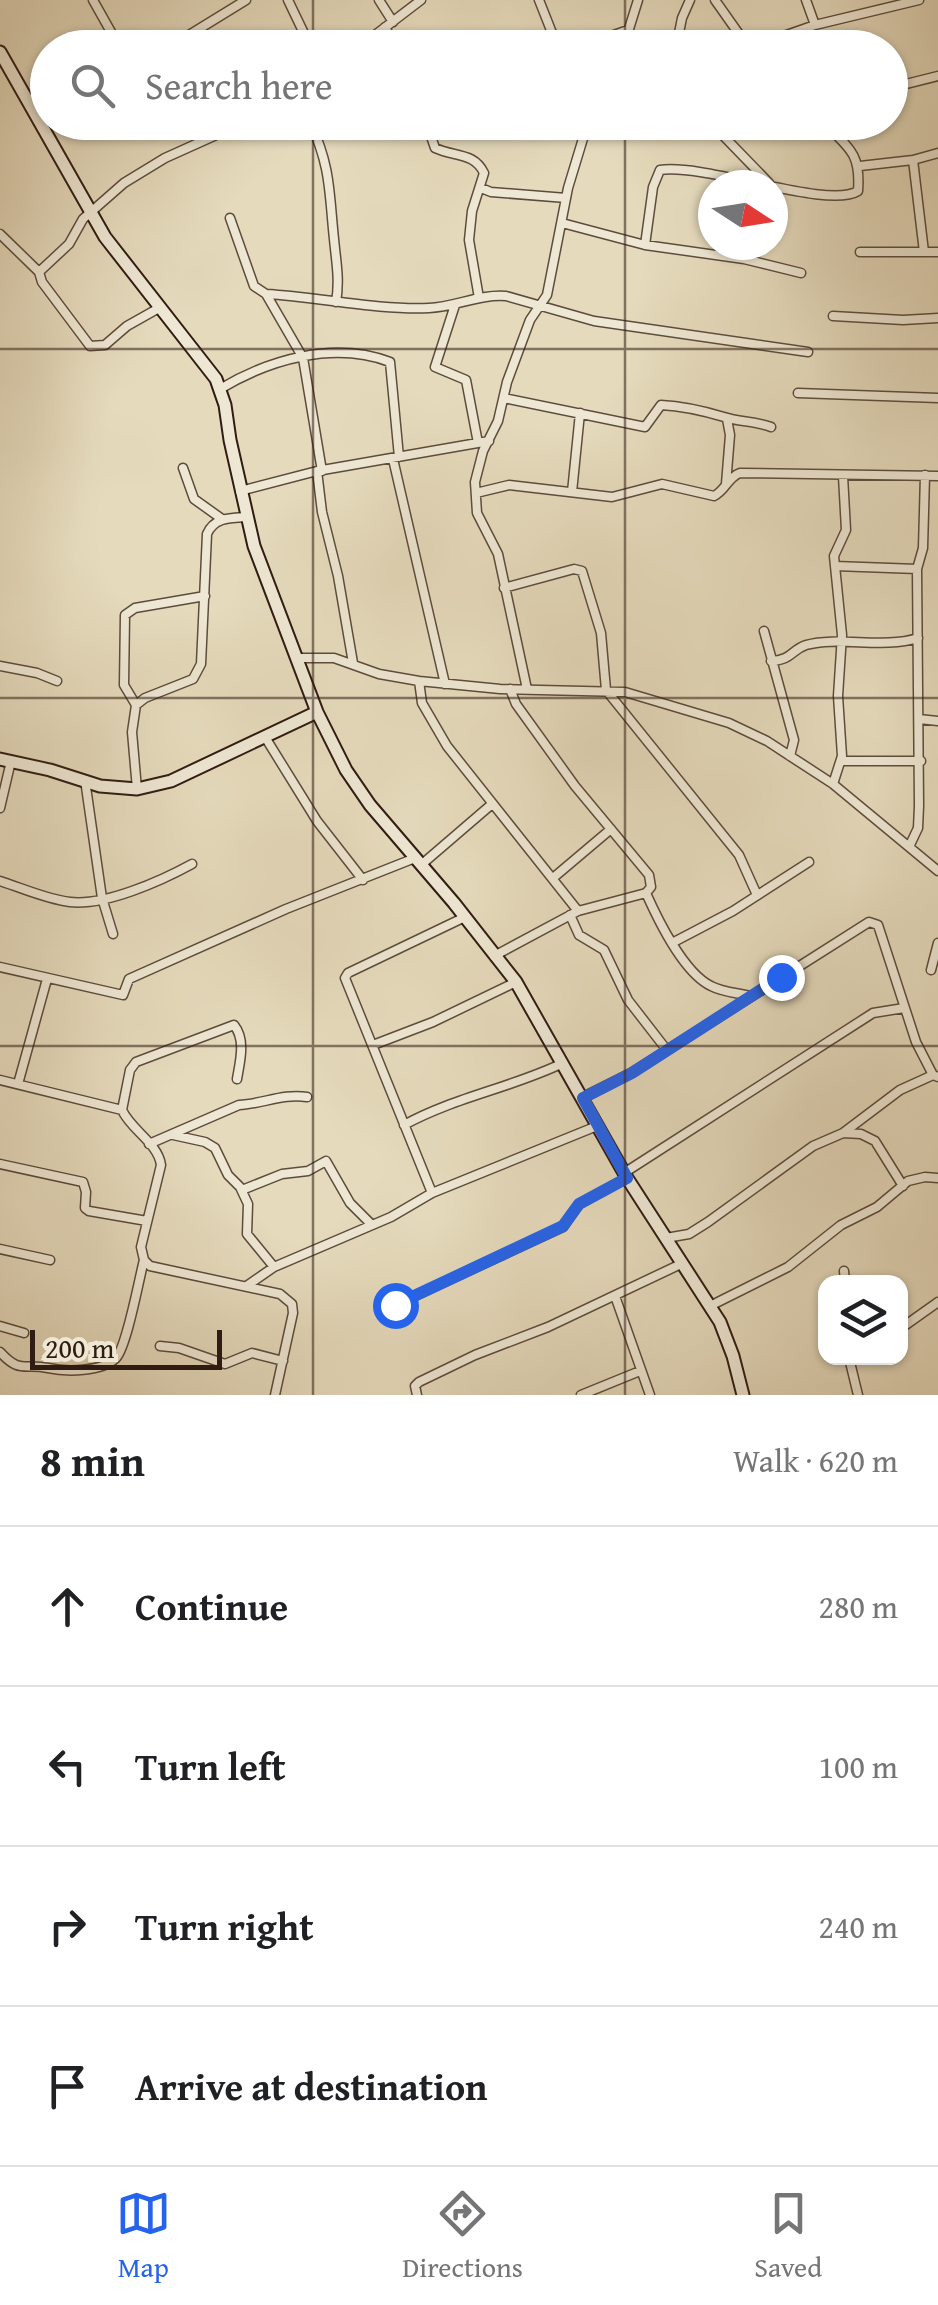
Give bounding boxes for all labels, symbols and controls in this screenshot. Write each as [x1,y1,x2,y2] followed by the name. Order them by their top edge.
[30,30,908,140] search box
[145,57,333,113] text: Search here
[65,58,120,113] icon: search
[698,170,788,260] north arrow
[759,955,805,1001] route end
[818,1275,908,1365] map controls
[818,1275,908,1365] button: layers
[373,1283,419,1329] route start
[30,1325,222,1370] scale bar
[45,1327,114,1368] text: 200 m
[40,1430,145,1491] text: 8 min
[733,1437,898,1484] text: Walk · 620 m
[135,1578,288,1634] text: Continue
[40,1579,95,1634] icon: ahead
[819,1583,898,1630] text: 280 m
[135,1738,286,1794] text: Turn left
[40,1739,95,1794] icon: left
[819,1743,898,1790] text: 100 m
[135,1898,314,1954] text: Turn right
[40,1899,95,1954] icon: right
[819,1903,898,1950] text: 240 m
[135,2058,488,2114] text: Arrive at destination
[40,2059,95,2114] icon: arrive
[116,2186,171,2287] tab: Map
[402,2186,523,2287] tab: Directions
[754,2186,822,2287] tab: Saved

